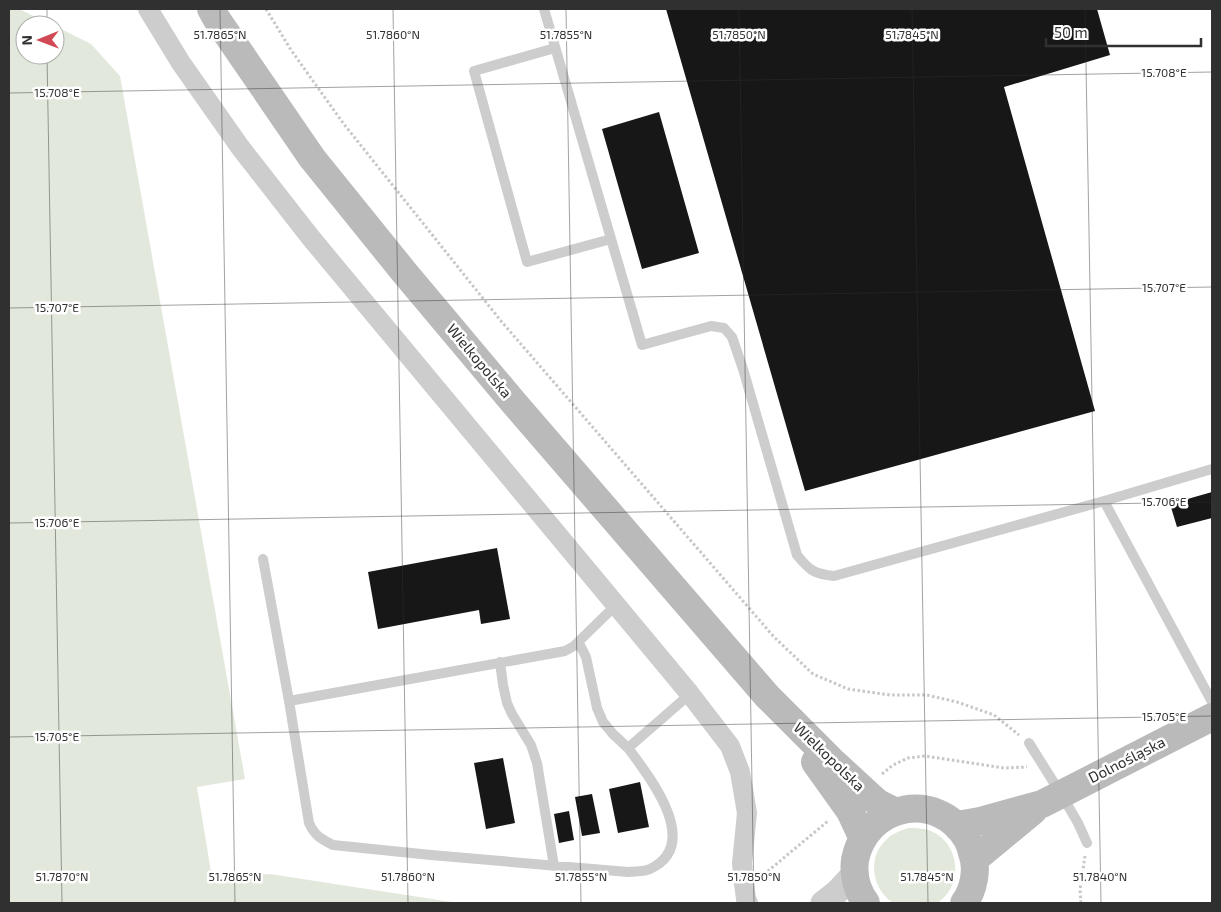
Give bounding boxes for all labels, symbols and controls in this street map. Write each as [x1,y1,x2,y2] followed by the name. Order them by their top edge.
[15,15,65,65] north arrow
[1046,15,1201,47] scale bar
[1054,23,1088,41] text: 50 m
[193,27,247,41] text: 51.7865°N
[366,27,420,41] text: 51.7860°N
[540,27,592,41] text: 51.7855°N
[712,27,766,41] text: 51.7850°N
[885,27,939,41] text: 51.7845°N
[18,35,35,45] text: N
[1141,65,1187,79] text: 15.708°E
[34,85,80,99] text: 15.708°E
[1142,280,1186,294] text: 15.707°E
[35,300,79,314] text: 15.707°E
[443,320,516,401] street label: Wielkopolska
[1142,494,1187,508] text: 15.706°E
[35,515,80,529] text: 15.706°E
[1142,709,1186,723] text: 15.705°E
[791,718,869,795] street label: Wielkopolska
[35,729,79,743] text: 15.705°E
[1085,732,1168,786] street label: Dolnośląska
[35,869,89,883] text: 51.7870°N
[208,869,262,883] text: 51.7865°N
[381,869,435,883] text: 51.7860°N
[555,869,607,883] text: 51.7855°N
[727,869,781,883] text: 51.7850°N
[900,869,954,883] text: 51.7845°N
[1073,869,1127,883] text: 51.7840°N

